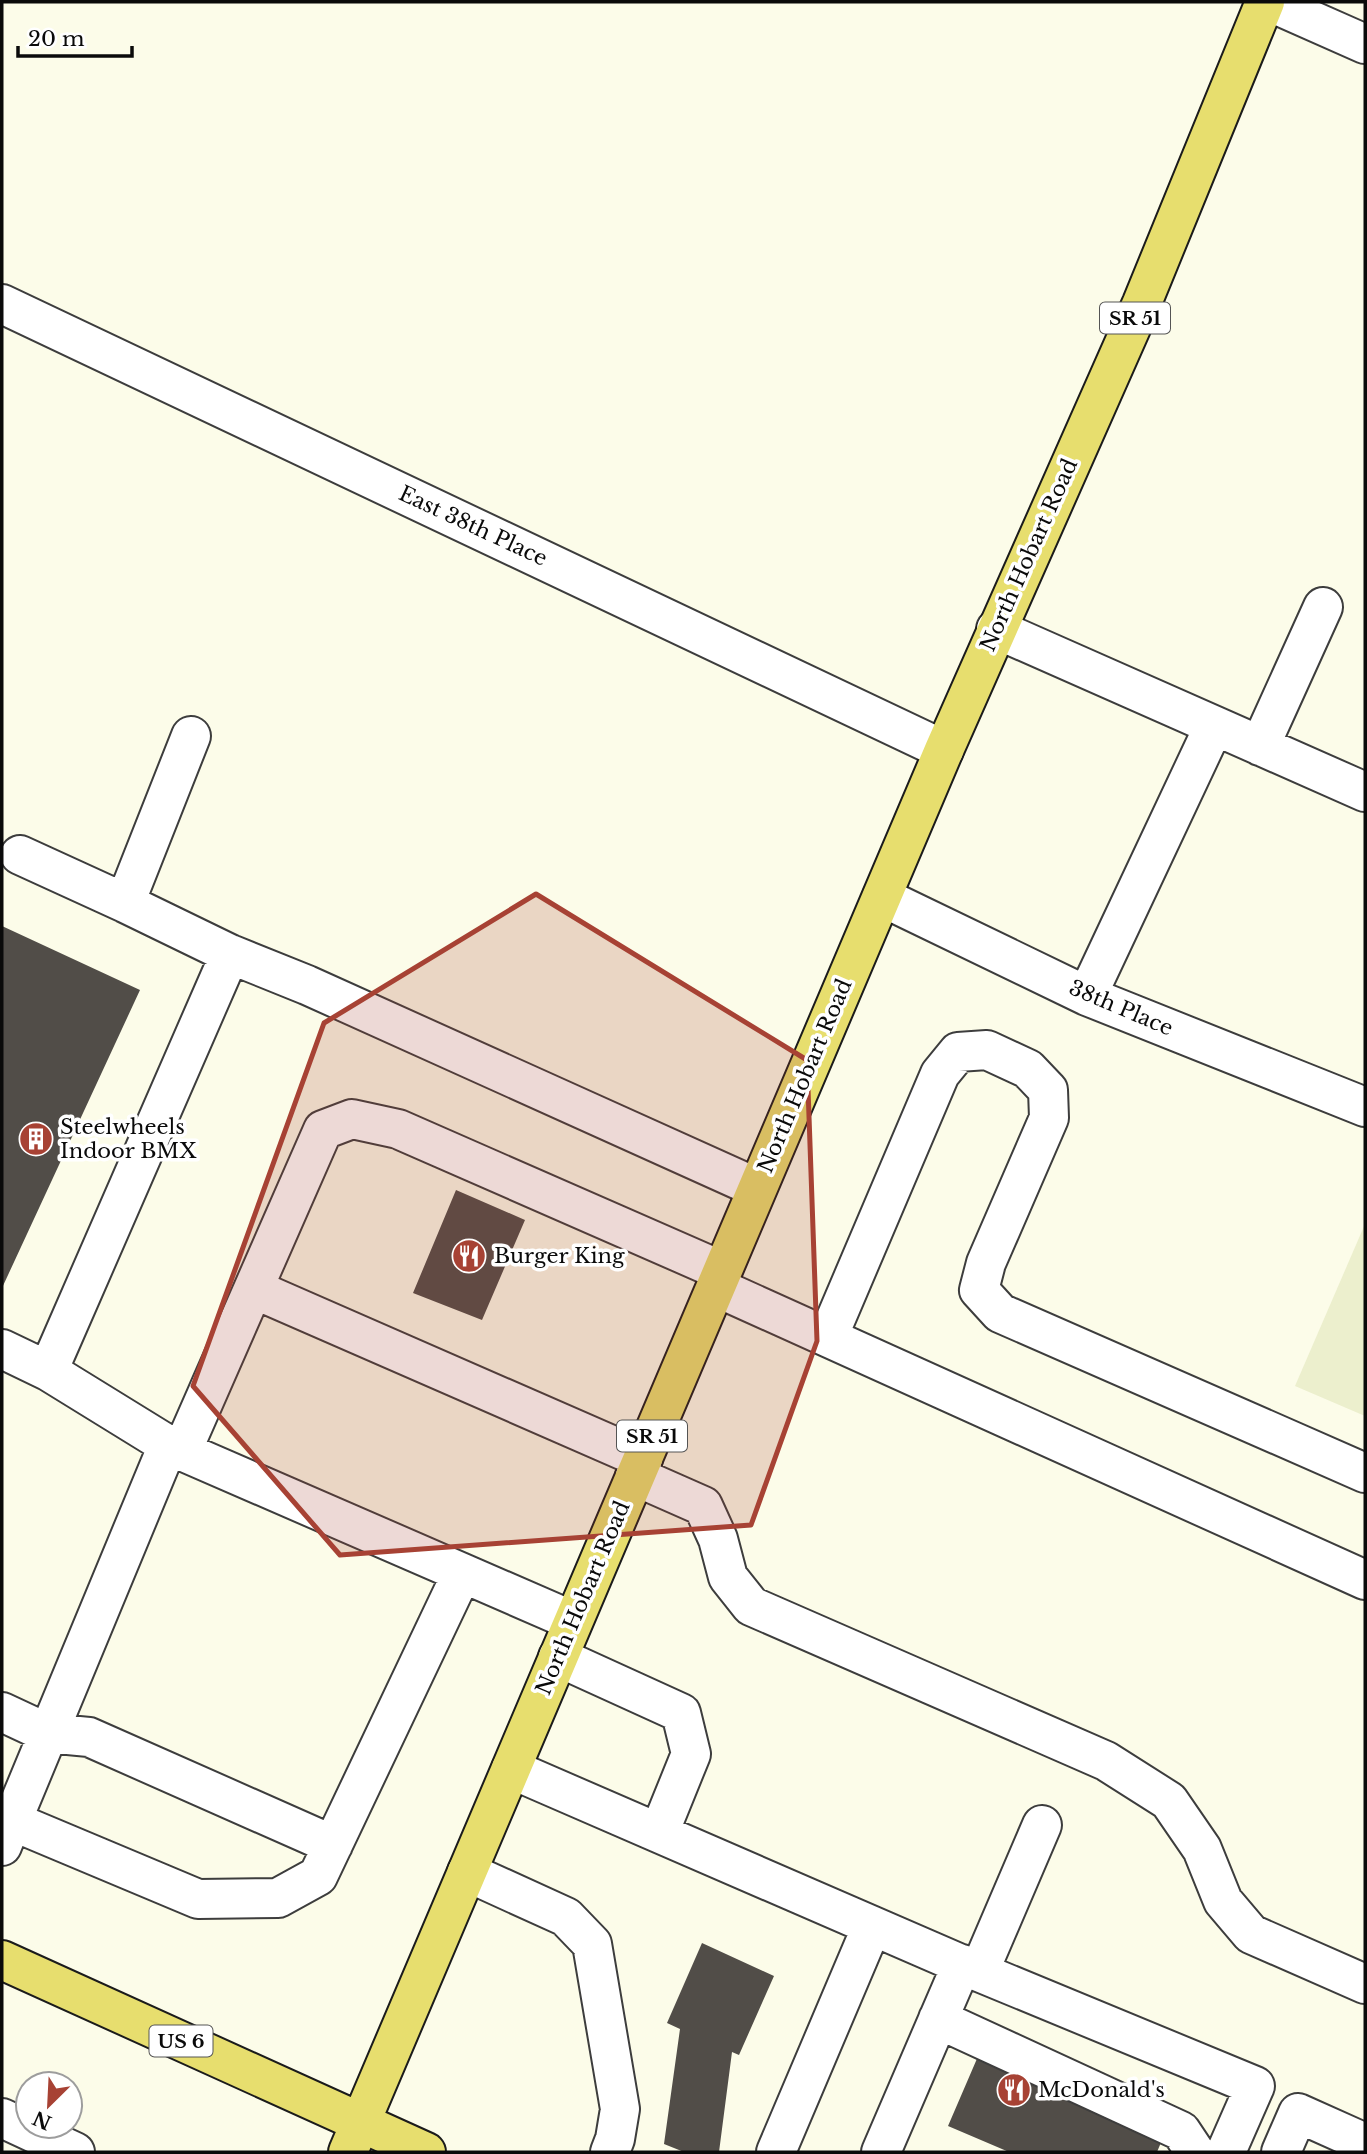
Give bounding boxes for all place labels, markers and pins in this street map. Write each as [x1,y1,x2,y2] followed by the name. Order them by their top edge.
[60,1114,197,1164] place label: Steelwheels Indoor BMX
[17,1120,55,1158] building icon: Steelwheels Indoor BMX
[450,1237,488,1275] restaurant icon: Burger King
[494,1243,625,1269] place label: Burger King
[995,2071,1033,2109] restaurant icon: McDonald's
[1038,2077,1165,2103] place label: McDonald's

